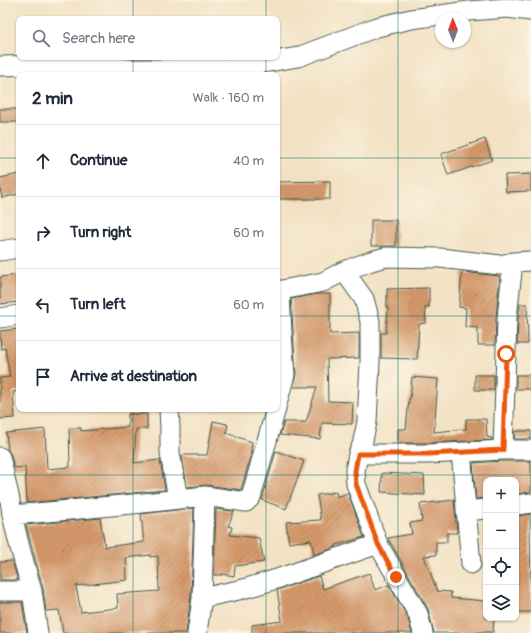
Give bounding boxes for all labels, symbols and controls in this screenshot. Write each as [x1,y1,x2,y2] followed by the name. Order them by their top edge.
[435,12,471,48] north arrow
[16,16,280,60] search box
[30,27,52,49] icon: search
[62,29,135,48] text: Search here
[32,88,73,109] text: 2 min
[193,90,264,106] text: Walk · 160 m
[32,150,54,172] icon: ahead
[70,151,128,170] text: Continue
[233,153,264,169] text: 40 m
[32,222,54,244] icon: right
[70,223,131,242] text: Turn right
[233,225,264,241] text: 60 m
[32,294,54,316] icon: left
[70,295,126,314] text: Turn left
[233,297,264,313] text: 60 m
[497,345,515,363] route start
[32,366,54,388] icon: arrive
[70,367,197,386] text: Arrive at destination
[483,477,519,621] map controls
[483,477,519,513] button: +
[483,513,519,549] button: −
[483,549,519,585] button: locate
[387,568,405,586] route end
[483,585,519,621] button: layers

